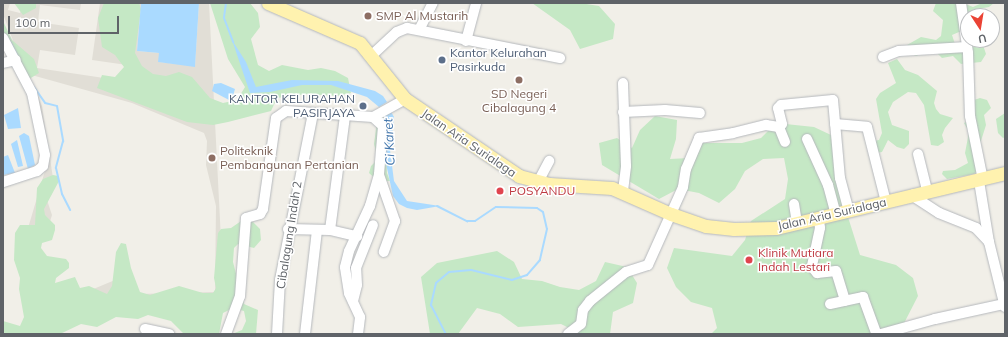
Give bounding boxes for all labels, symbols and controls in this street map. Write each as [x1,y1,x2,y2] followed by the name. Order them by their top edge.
[10,8,121,34] scale bar
[960,8,1000,48] north arrow
[376,9,468,23] place label: SMP Al Mustarih
[363,11,373,21] marker: SMP Al Mustarih
[15,15,50,30] text: 100 m
[977,31,988,46] text: U
[450,46,547,74] place label: Kantor Kelurahan Pasirkuda
[437,55,447,65] marker: Kantor Kelurahan Pasirkuda
[514,75,524,85] marker: SD Negeri Cibalagung 4
[482,87,556,115] place label: SD Negeri Cibalagung 4
[229,92,355,120] place label: KANTOR KELURAHAN PASIRJAYA
[358,101,368,111] marker: KANTOR KELURAHAN PASIRJAYA
[419,106,519,180] street label: Jalan Aria Surialaga
[380,118,398,166] water label: Ci Karet
[220,144,359,172] place label: Politeknik Pembangunan Pertanian
[207,153,217,163] marker: Politeknik Pembangunan Pertanian
[273,180,305,290] street label: Cibalagung Indah 2
[509,184,575,198] place label: POSYANDU
[494,185,506,197] marker: POSYANDU
[776,194,888,234] street label: Jalan Aria Surialaga
[758,246,833,274] place label: Klinik Mutiara Indah Lestari
[743,254,755,266] marker: Klinik Mutiara Indah Lestari

